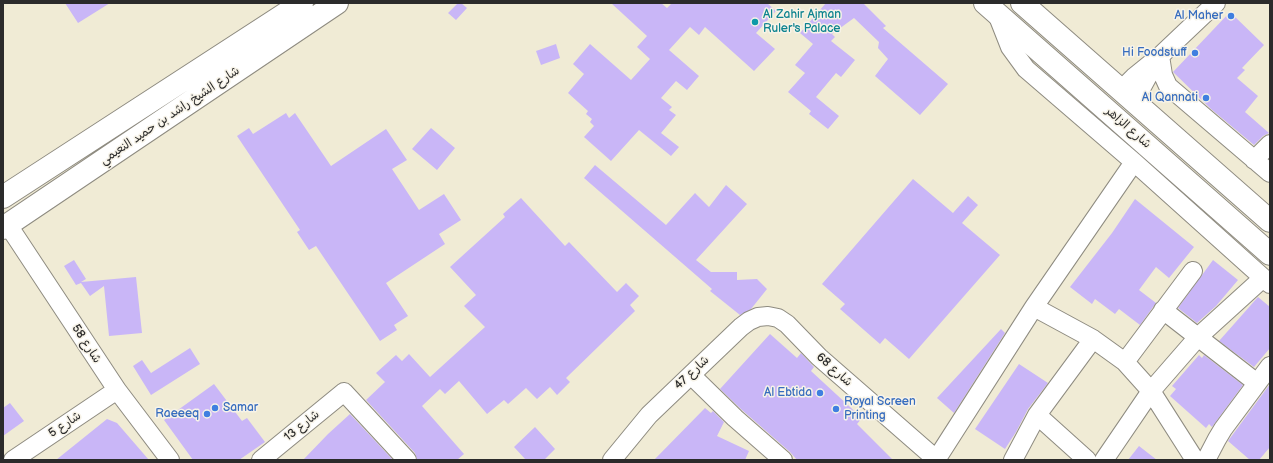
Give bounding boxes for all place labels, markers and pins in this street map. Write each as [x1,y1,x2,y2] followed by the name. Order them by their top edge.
[763,8,841,36] place label: Al Zahir Ajman Ruler's Palace
[1175,9,1223,23] place label: Al Maher
[1226,11,1236,21] marker: Al Maher
[750,17,760,27] marker: Al Zahir Ajman Ruler's Palace
[1122,46,1187,60] place label: Hi Foodstuff
[1190,48,1200,58] marker: Hi Foodstuff
[1142,91,1198,105] place label: Al Qannati
[1201,93,1211,103] marker: Al Qannati
[764,386,812,400] place label: Al Ebtida
[815,388,825,398] marker: Al Ebtida
[844,395,916,423] place label: Royal Screen Printing
[223,401,258,415] place label: Samar
[210,403,220,413] marker: Samar
[831,404,841,414] marker: Royal Screen Printing
[155,407,199,421] place label: Raeeeq
[202,409,212,419] marker: Raeeeq

